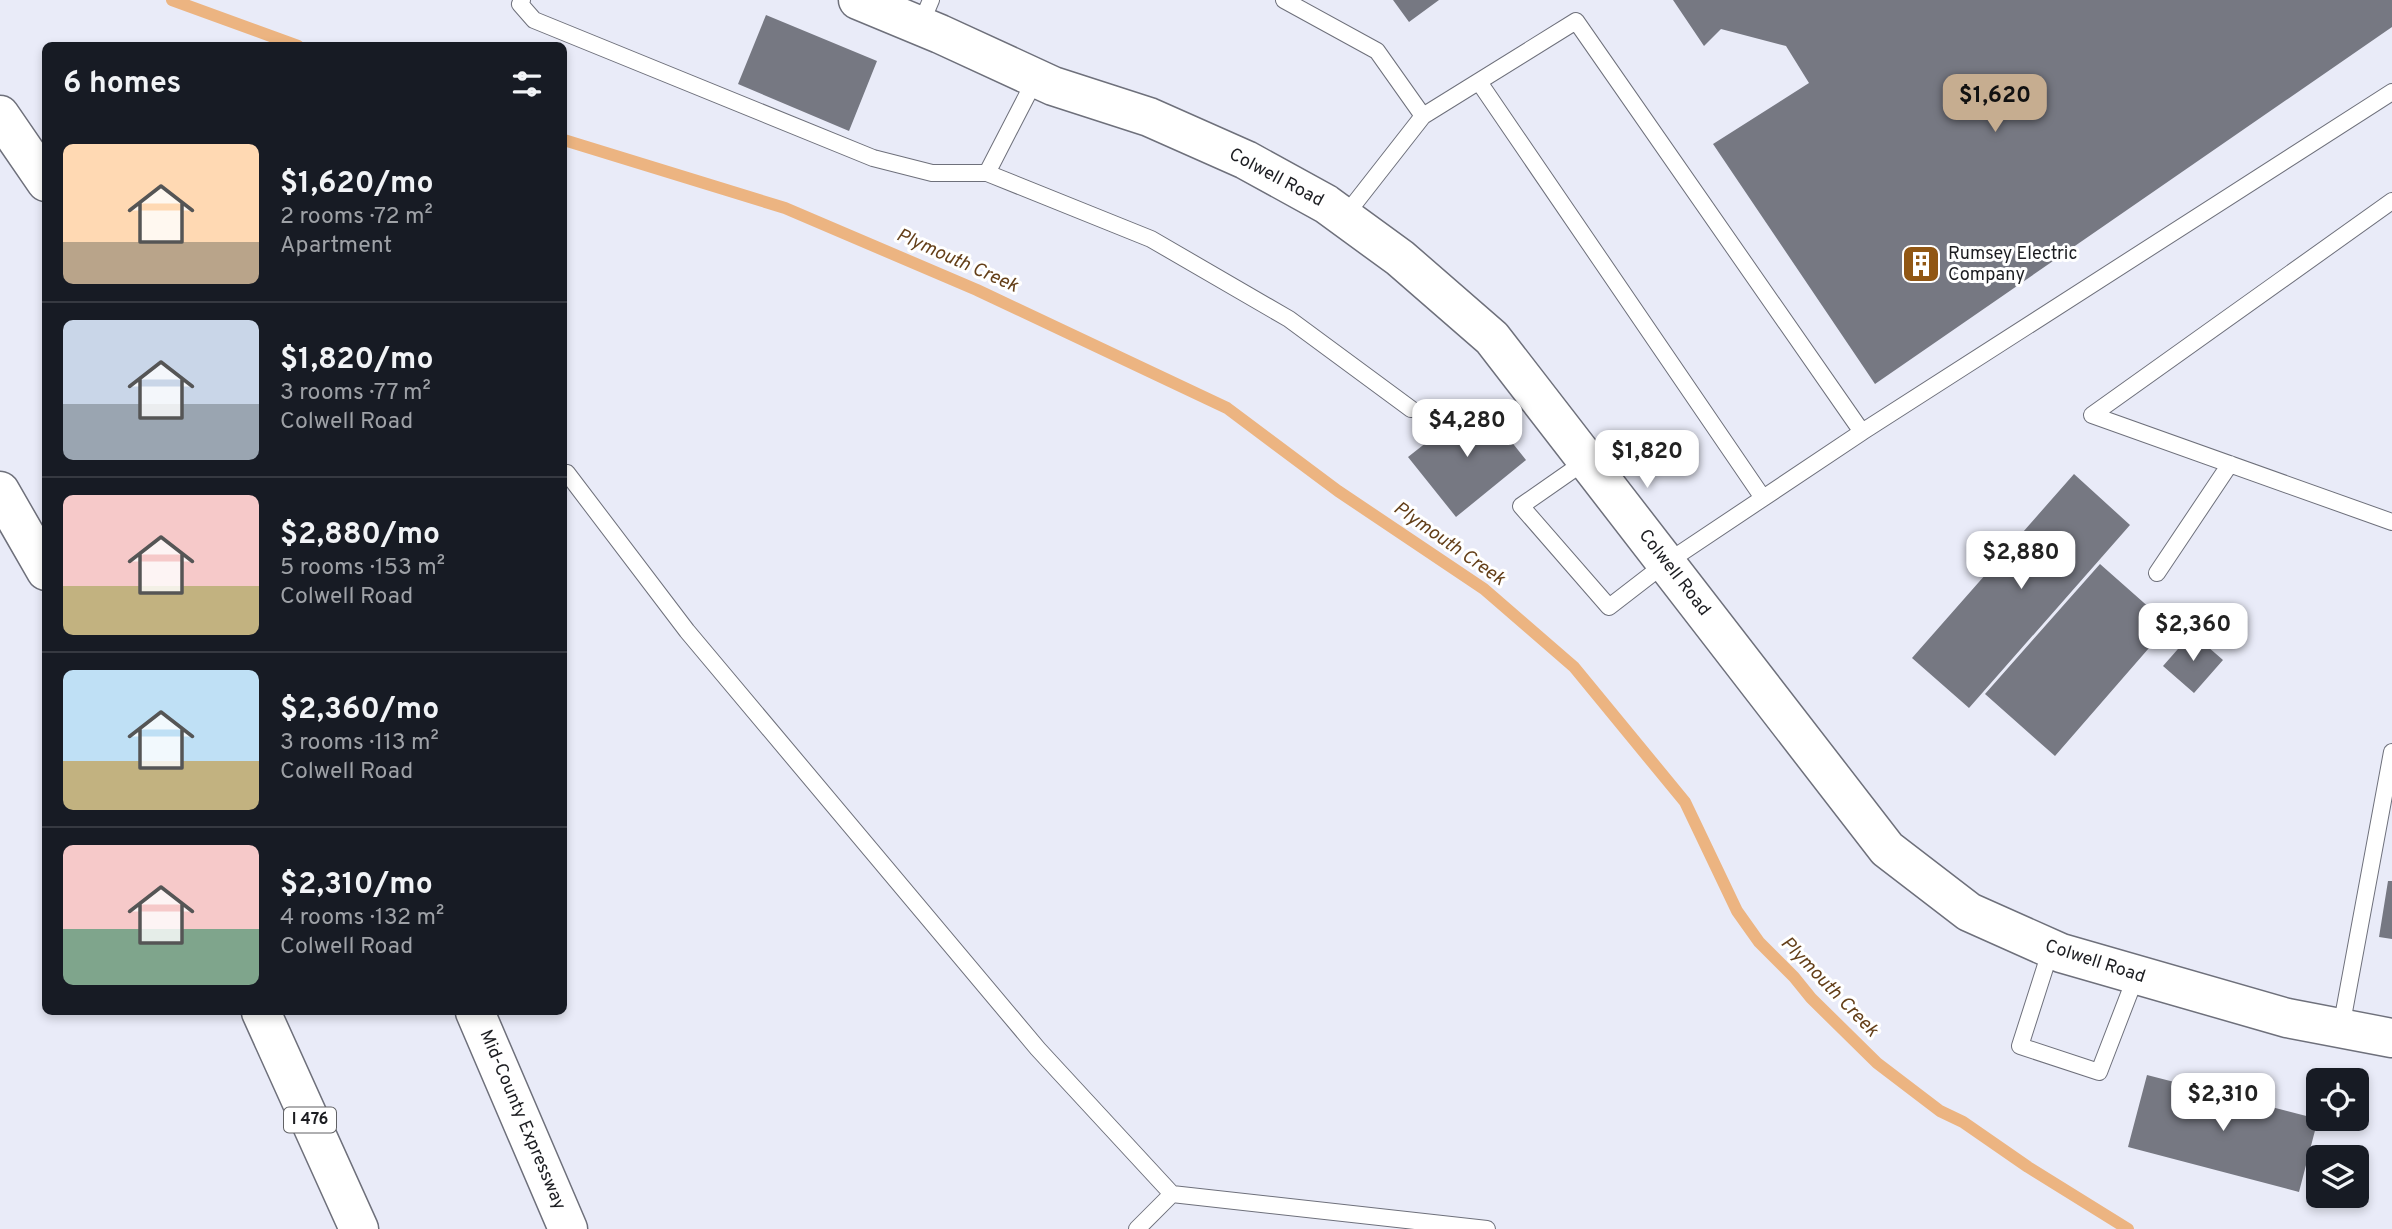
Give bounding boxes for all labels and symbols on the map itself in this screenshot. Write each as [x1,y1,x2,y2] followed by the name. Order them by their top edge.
[1938,74,2052,134] pin: $1,620
[1225,143,1327,213] street label: Colwell Road
[892,223,1022,299] water label: Plymouth Creek
[1900,243,1942,285] building icon: Rumsey Electric Company
[1948,243,2077,287] place label: Rumsey Electric Company
[1410,400,1524,459] pin: $4,280
[1590,430,1704,490] pin: $1,820
[1389,497,1510,592] water label: Plymouth Creek
[1633,525,1715,621] street label: Colwell Road
[1964,532,2078,591] pin: $2,880
[2136,604,2250,663] pin: $2,360
[1775,932,1883,1043] water label: Plymouth Creek
[2042,935,2148,989] street label: Colwell Road
[474,1027,570,1213] street label: Mid-County Expressway
[2166,1074,2280,1133] pin: $2,310
[284,1108,336,1132] road number: I 476

